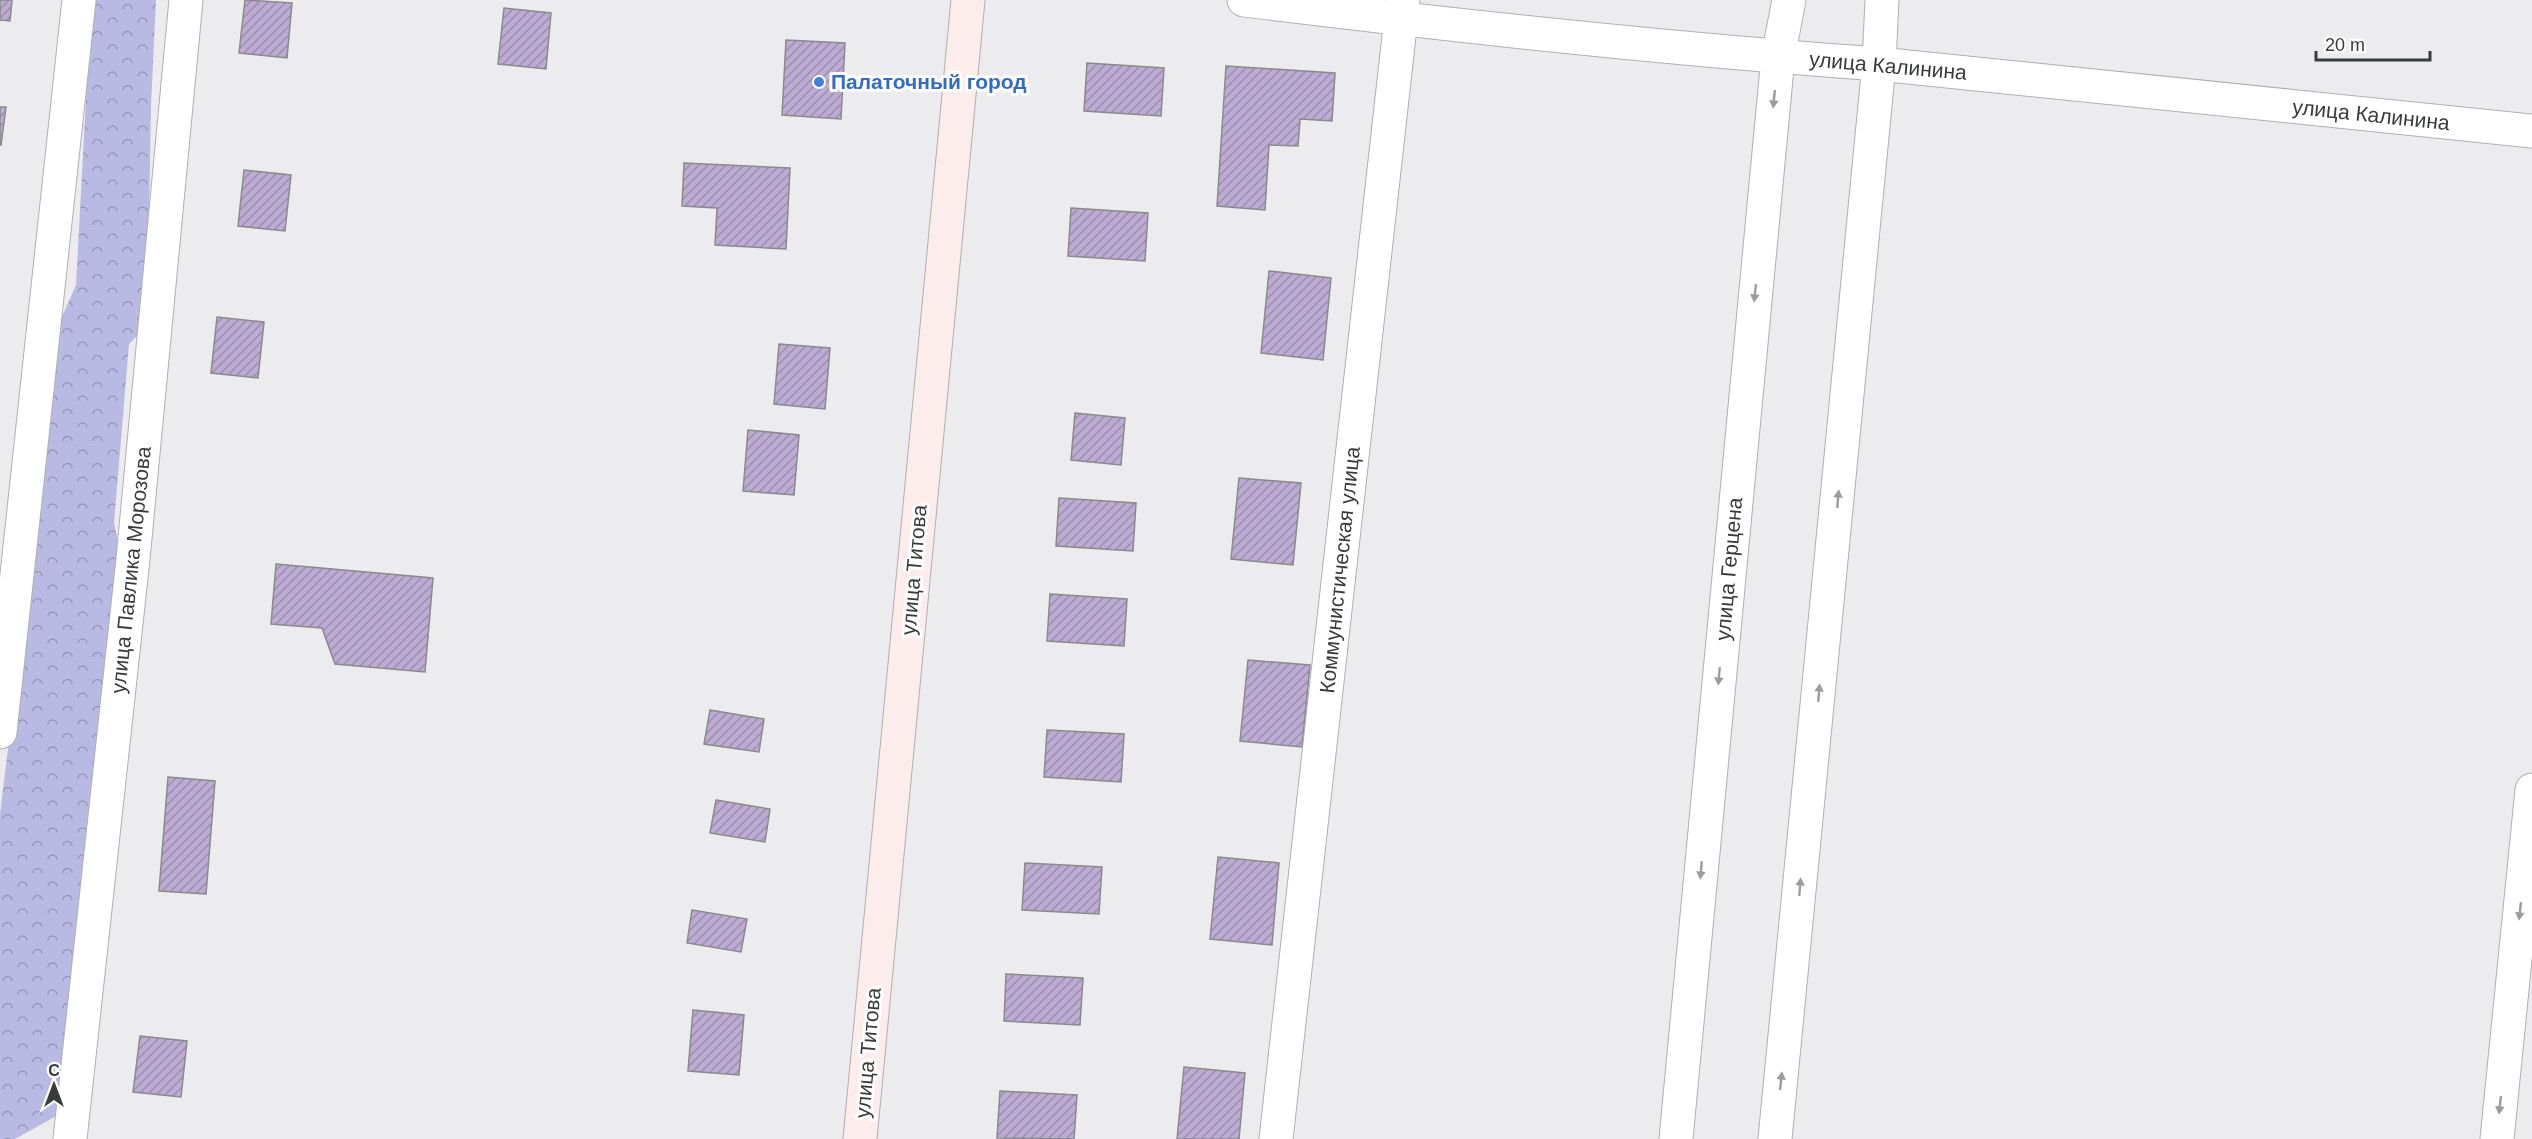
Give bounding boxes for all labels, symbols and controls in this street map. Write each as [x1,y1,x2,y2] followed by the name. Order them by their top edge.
[2316,24,2430,62] scale bar
[2325,35,2365,55] text: 20 m
[1808,47,1968,84] street label: улица Калинина
[831,70,1027,93] place label: Палаточный город
[812,75,826,89] marker: Палаточный город
[1769,90,1779,109] one-way arrow
[2291,95,2451,134] street label: улица Калинина
[1750,284,1760,303] one-way arrow
[106,445,155,695] street label: улица Павлика Морозова
[1315,445,1364,695] street label: Коммунистическая улица
[1833,489,1843,508] one-way arrow
[1711,496,1746,642] street label: улица Герцена
[896,503,931,636] street label: улица Титова
[1714,666,1724,685] one-way arrow
[1814,683,1824,702] one-way arrow
[1696,860,1706,879] one-way arrow
[1795,877,1805,896] one-way arrow
[2515,901,2525,920] one-way arrow
[850,986,885,1119] street label: улица Титова
[24,1055,84,1115] north arrow
[48,1062,60,1079] text: С
[1776,1071,1786,1090] one-way arrow
[2495,1095,2505,1114] one-way arrow

